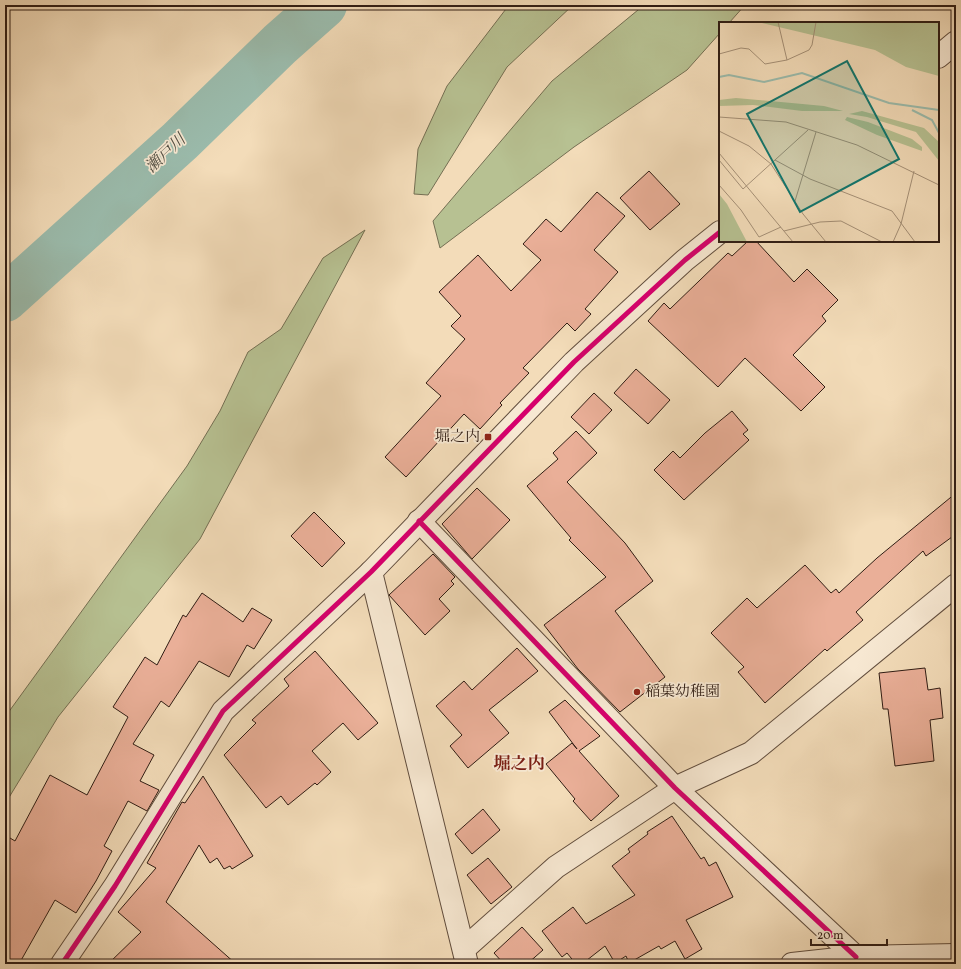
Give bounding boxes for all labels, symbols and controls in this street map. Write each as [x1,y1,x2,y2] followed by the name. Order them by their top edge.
[719,22,939,242] inset map
[141,128,193,178] water label: 瀬戸川
[435,427,480,448] place label: 堀之内
[483,432,493,442] marker: 堀之内
[645,682,720,703] place label: 稲葉幼稚園
[632,687,642,697] marker: 稲葉幼稚園
[494,753,545,776] district label: 堀之内
[811,921,887,947] scale bar
[817,928,844,944] text: 20 m

